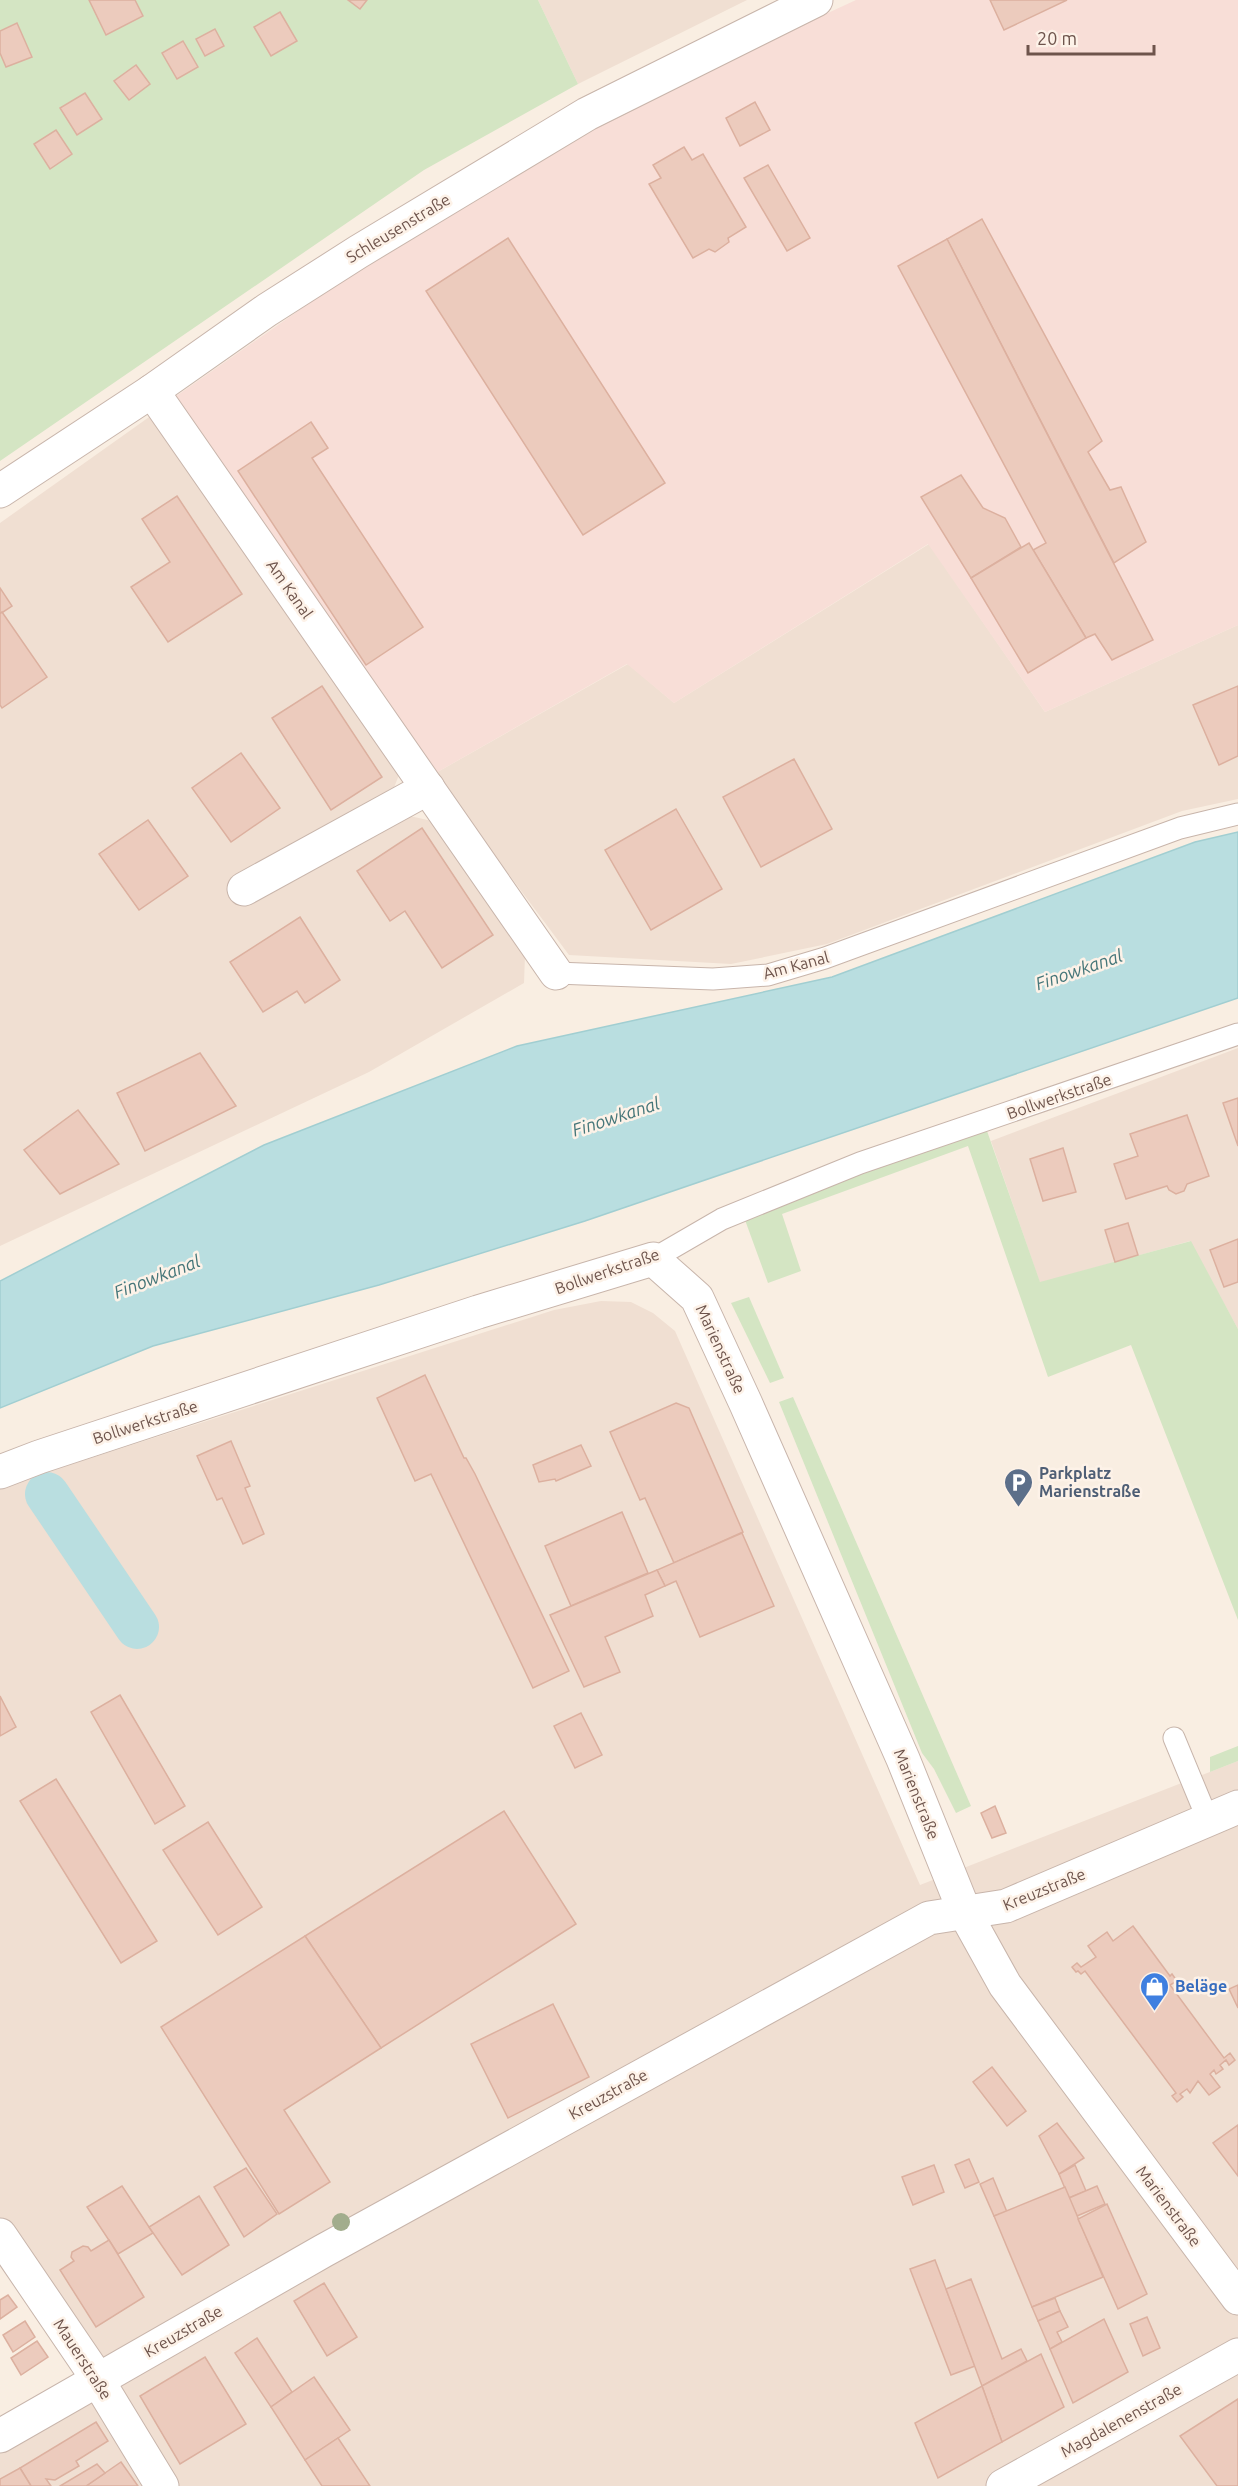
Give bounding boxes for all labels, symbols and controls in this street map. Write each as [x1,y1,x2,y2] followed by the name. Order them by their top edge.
[1028,18,1154,56] scale bar
[1037,28,1077,48] text: 20 m
[343,190,453,266] street label: Schleusenstraße
[263,556,317,622] street label: Am Kanal
[1032,945,1125,993] water label: Finowkanal
[761,948,831,982] street label: Am Kanal
[1004,1070,1114,1122] street label: Bollwerkstraße
[569,1092,662,1140] water label: Finowkanal
[552,1245,662,1297] street label: Bollwerkstraße
[111,1250,203,1302] water label: Finowkanal
[693,1302,749,1396] street label: Marienstraße
[90,1397,200,1447] street label: Bollwerkstraße
[1039,1464,1141,1500] place label: Parkplatz Marienstraße
[1002,1466,1034,1508] parking icon: Parkplatz Marienstraße
[891,1746,943,1842] street label: Marienstraße
[1000,1864,1088,1914] street label: Kreuzstraße
[1138,1970,1170,2012] shop icon: Beläge
[1175,1977,1227,1995] place label: Beläge
[566,2065,650,2123] street label: Kreuzstraße
[1133,2162,1205,2250] street label: Marienstraße
[141,2301,225,2361] street label: Kreuzstraße
[50,2315,116,2403] street label: Mauerstraße
[1058,2379,1184,2461] street label: Magdalenenstraße

